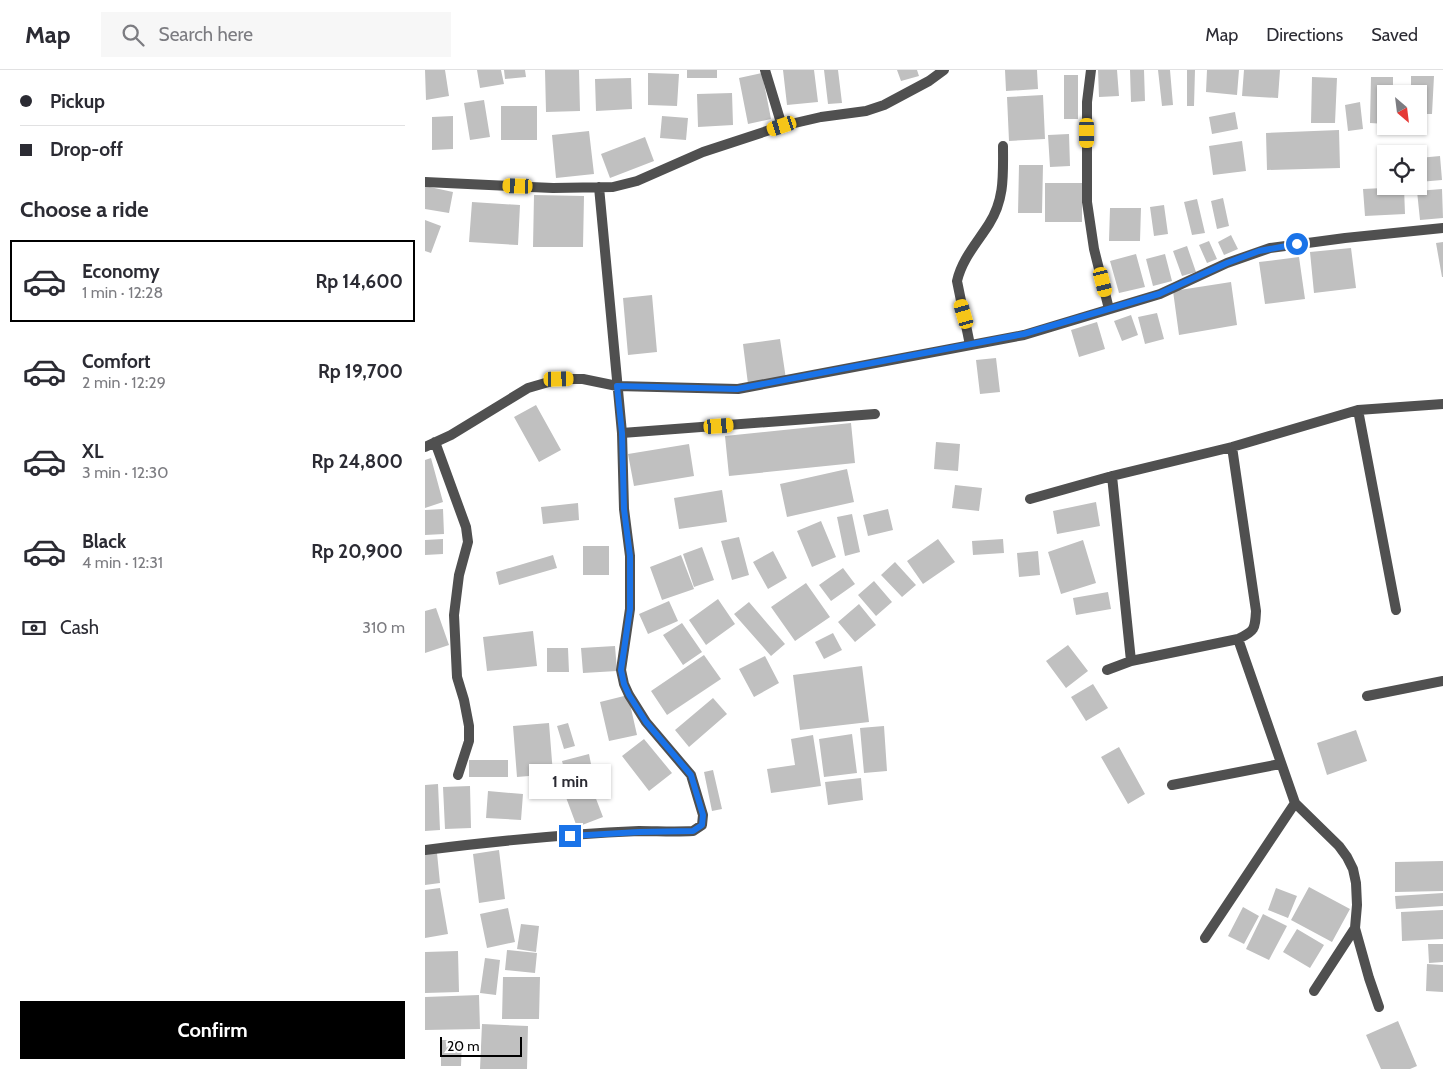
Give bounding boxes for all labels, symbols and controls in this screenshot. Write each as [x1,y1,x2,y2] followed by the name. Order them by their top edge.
[101,12,451,57] search box
[25,20,71,49] text: Map
[119,21,147,49] icon: search
[159,23,253,46] text: Search here
[1205,24,1238,46] text: Map
[1266,24,1343,46] text: Directions
[1371,24,1418,46] text: Saved
[1377,85,1427,135] north arrow
[1377,85,1427,195] map controls
[50,90,105,113] text: Pickup
[765,114,798,138] car
[1079,118,1094,148] car
[50,138,123,161] text: Drop-off
[1377,145,1427,195] button: locate
[502,178,533,194] car
[20,196,149,223] text: Choose a ride
[1286,233,1308,255] route start
[22,259,67,304] icon: car
[82,260,160,283] text: Economy
[1092,266,1113,298] car
[315,270,403,293] text: Rp 14,600
[82,283,163,302] text: 1 min · 12:28
[952,298,975,330] car
[22,349,67,394] icon: car
[82,350,151,373] text: Comfort
[318,360,403,383] text: Rp 19,700
[543,371,574,387] car
[82,373,166,392] text: 2 min · 12:29
[703,417,734,435] car
[22,439,67,484] icon: car
[82,440,103,463] text: XL
[312,450,403,473] text: Rp 24,800
[82,463,168,482] text: 3 min · 12:30
[22,529,67,574] icon: car
[82,530,126,553] text: Black
[311,540,403,563] text: Rp 20,900
[82,553,163,572] text: 4 min · 12:31
[20,614,48,642] icon: cash
[60,616,99,639] text: Cash
[362,618,405,637] text: 310 m
[529,764,611,798] callout: 1 min
[552,772,588,791] text: 1 min
[559,825,581,847] route end
[20,1001,405,1059] button: Confirm
[440,1034,523,1057] scale bar
[447,1037,480,1055] text: 20 m

